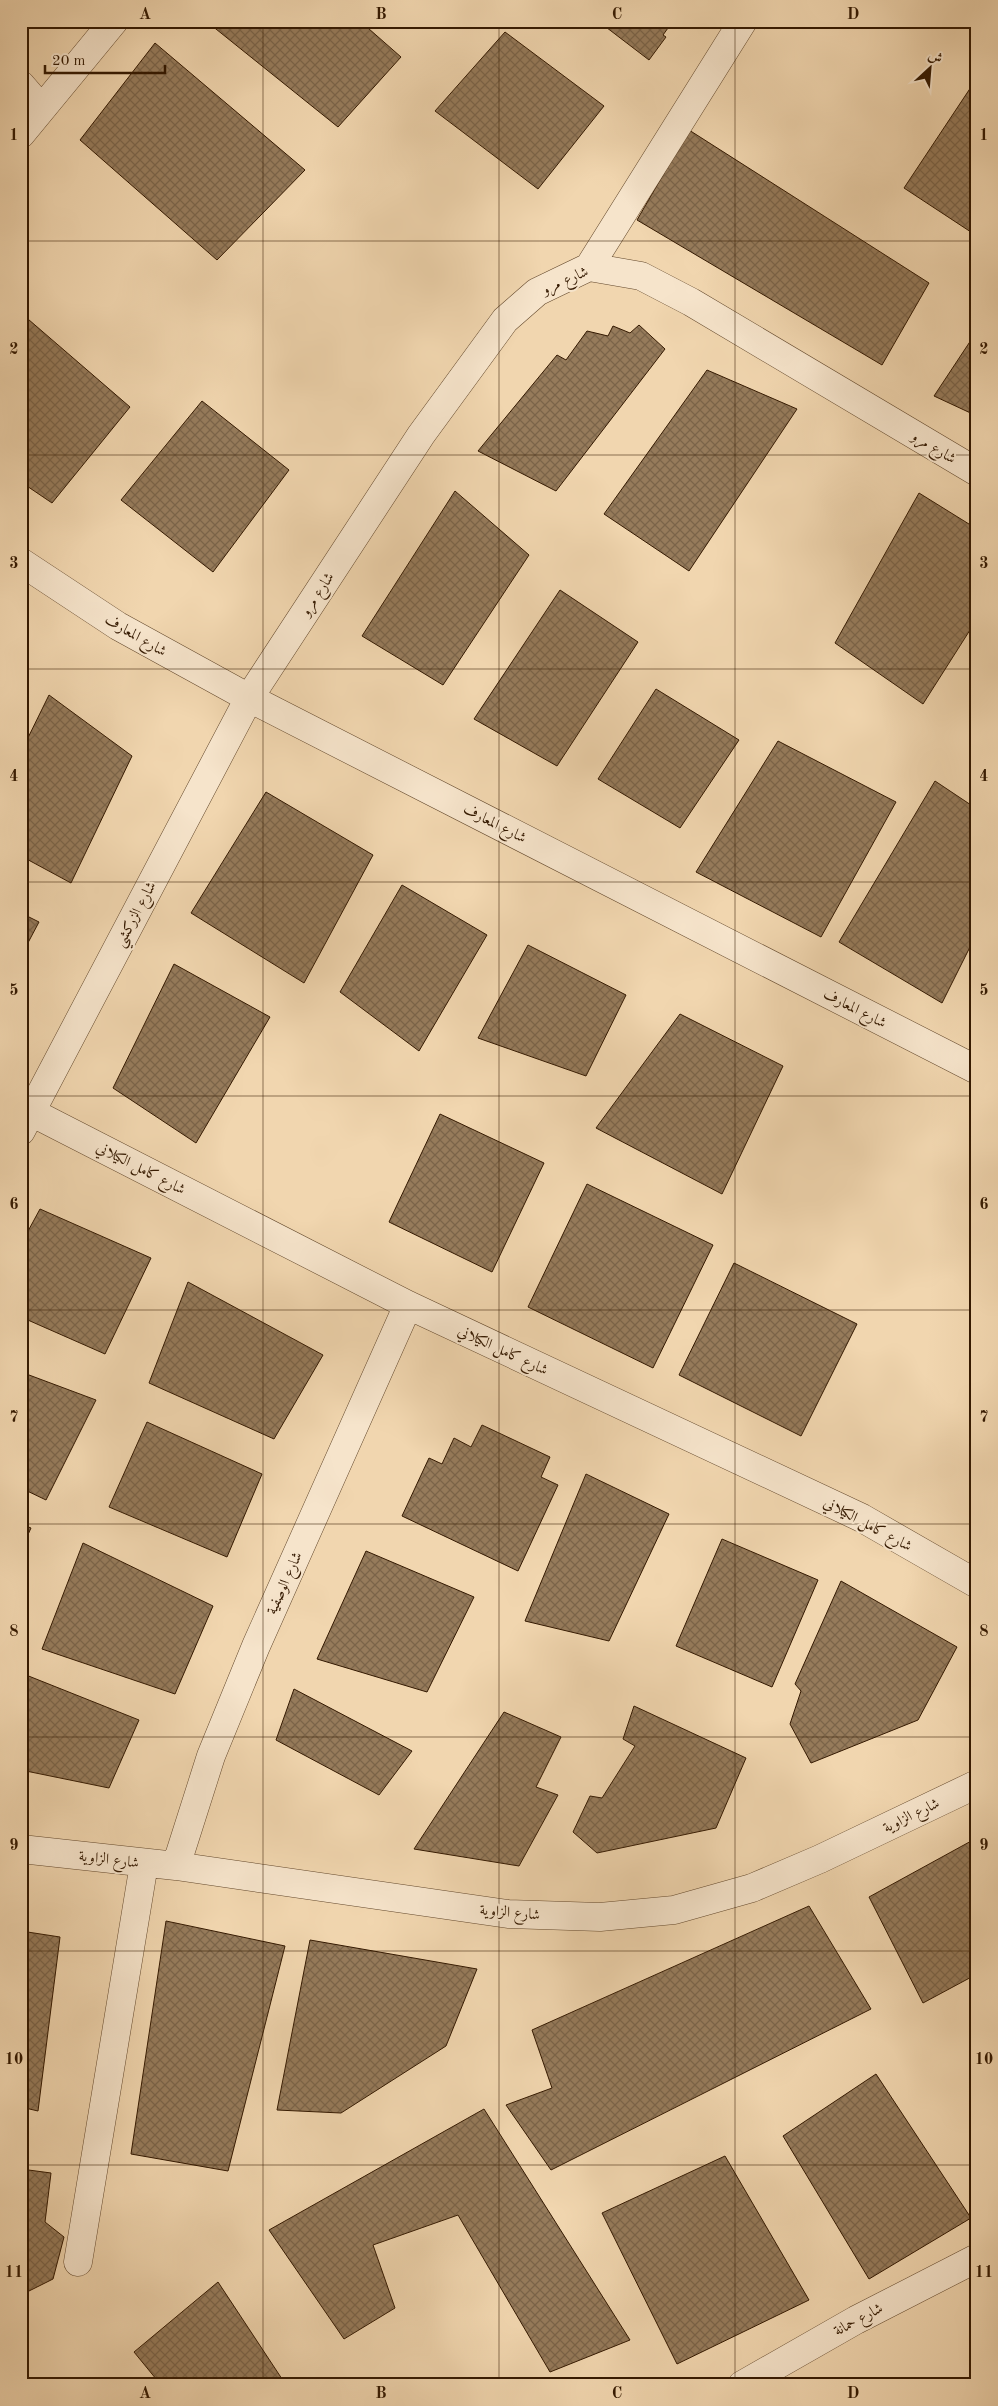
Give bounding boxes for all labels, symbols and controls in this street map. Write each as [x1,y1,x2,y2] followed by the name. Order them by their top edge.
[139,7,151,23] text: A
[375,7,387,23] text: B
[612,7,622,23] text: C
[847,7,859,23] text: D
[45,42,165,74] scale bar
[906,42,956,92] north arrow
[926,48,945,67] text: ش
[52,54,86,69] text: 20 m
[9,128,19,144] text: 1
[979,128,989,144] text: 1
[539,265,592,303] street label: شارع مرو
[9,342,19,358] text: 2
[979,342,989,358] text: 2
[905,428,958,471] street label: شارع مرو
[9,556,19,572] text: 3
[979,556,989,572] text: 3
[298,570,341,623] street label: شارع مرو
[100,613,169,663] street label: شارع المعارف
[9,769,19,785] text: 4
[979,769,989,785] text: 4
[459,802,528,850] street label: شارع المعارف
[112,879,164,952] street label: شارع الزركشي
[9,983,19,999] text: 5
[979,983,989,999] text: 5
[819,987,888,1035] street label: شارع المعارف
[92,1140,188,1202] street label: شارع كامل الكيلاني
[9,1197,19,1213] text: 6
[979,1197,989,1213] text: 6
[453,1323,550,1382] street label: شارع كامل الكيلاني
[9,1410,19,1426] text: 7
[979,1410,989,1426] text: 7
[819,1495,914,1558] street label: شارع كامل الكيلاني
[265,1550,309,1619] street label: شارع الوصفية
[9,1624,19,1640] text: 8
[979,1624,989,1640] text: 8
[881,1795,944,1840] street label: شارع الزاوية
[9,1838,19,1854] text: 9
[979,1838,989,1854] text: 9
[77,1848,140,1876] street label: شارع الزاوية
[479,1902,541,1928] street label: شارع الزاوية
[5,2052,23,2068] text: 10
[975,2052,993,2068] text: 10
[5,2265,23,2281] text: 11
[975,2265,993,2281] text: 11
[832,2301,888,2343] street label: شارع حمانة
[139,2386,151,2402] text: A
[375,2386,387,2402] text: B
[612,2386,622,2402] text: C
[847,2386,859,2402] text: D

